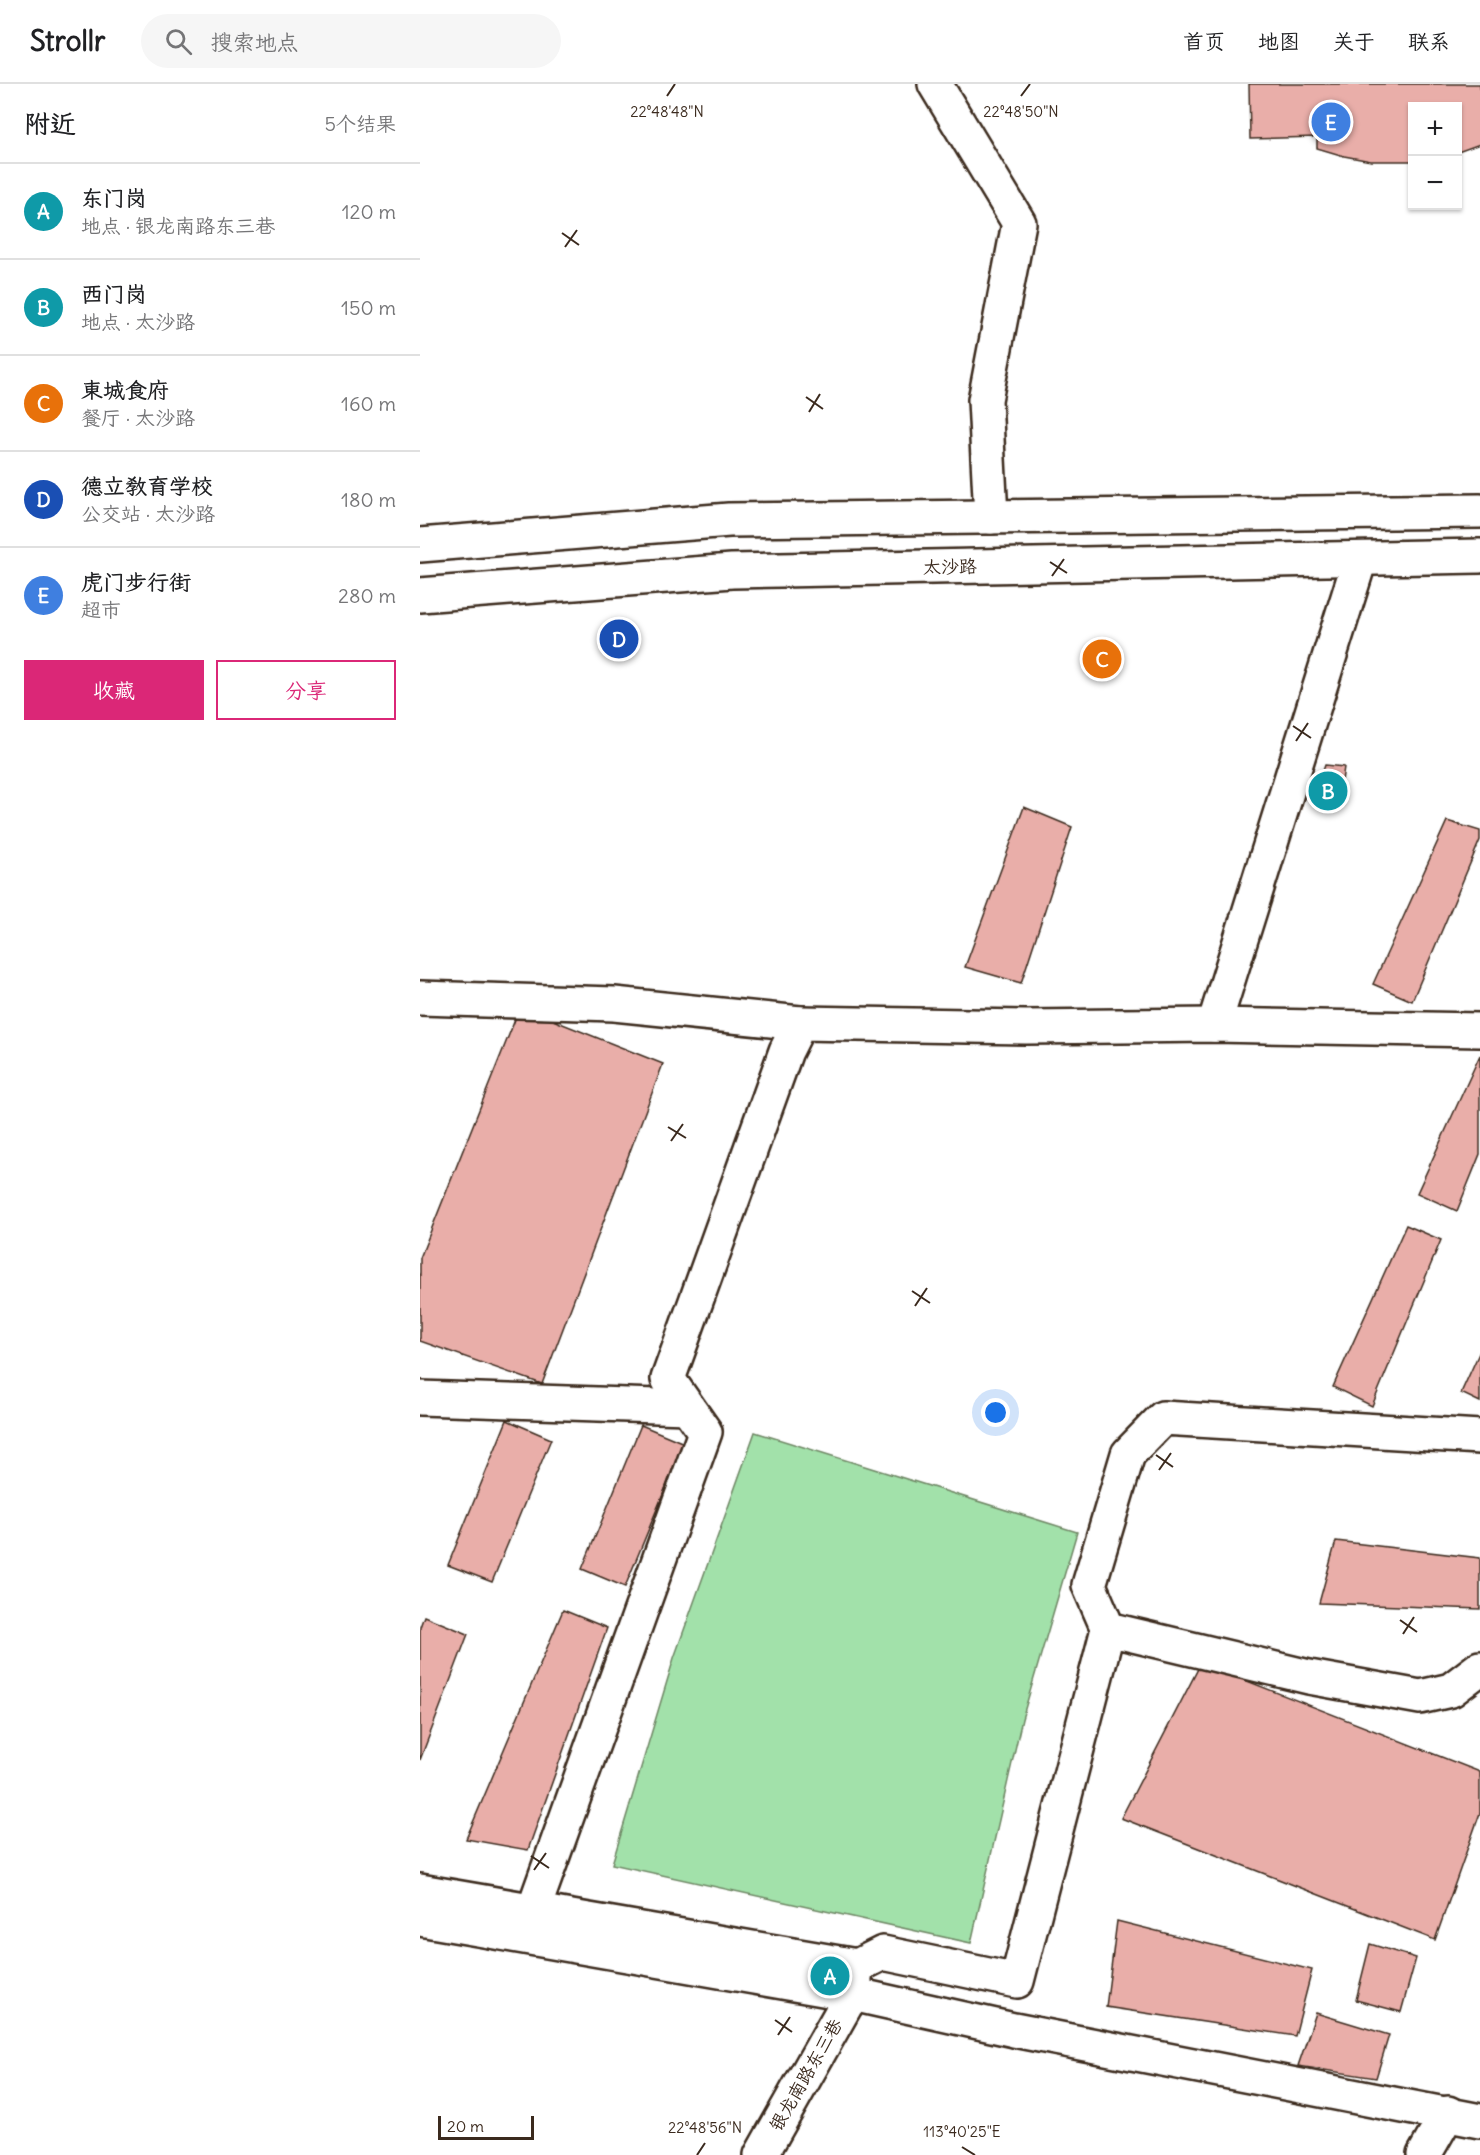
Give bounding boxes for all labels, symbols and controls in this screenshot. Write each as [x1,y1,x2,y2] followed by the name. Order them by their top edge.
[141,14,561,68] search box
[30,23,105,59] text: Strollr
[162,25,195,58] icon: search
[210,28,298,56] text: 搜索地点
[1183,28,1225,55] text: 首页
[1258,28,1300,55] text: 地图
[1333,28,1375,55] text: 关于
[1408,28,1450,55] text: 联系
[1312,99,1350,144] pin: E
[630,102,704,121] text: 22°48'48"N
[983,102,1059,121] text: 22°48'50"N
[1408,102,1462,210] map controls
[1408,102,1462,156] button: +
[24,107,76,140] text: 附近
[325,111,396,136] text: 5个结果
[1408,156,1462,210] button: −
[81,184,147,212] text: 东门岗
[37,199,50,224] text: A
[342,199,396,224] text: 120 m
[81,213,275,238] text: 地点 · 银龙南路东三巷
[81,280,147,308] text: 西门岗
[37,295,50,320] text: B
[341,295,396,320] text: 150 m
[81,309,195,334] text: 地点 · 太沙路
[81,376,169,404] text: 東城食府
[37,391,50,416] text: C
[341,391,396,416] text: 160 m
[81,405,195,430] text: 餐厅 · 太沙路
[81,472,213,500] text: 德立教育学校
[36,487,51,512] text: D
[341,487,396,512] text: 180 m
[81,501,215,526] text: 公交站 · 太沙路
[923,555,977,578] street label: 太沙路
[81,568,191,596] text: 虎门步行街
[38,583,49,608] text: E
[338,583,396,608] text: 280 m
[81,597,121,622] text: 超市
[600,616,638,662] pin: D
[1082,636,1122,682] pin: C
[24,660,204,720] button: 收藏
[216,660,396,720] button: 分享
[1308,768,1348,814] pin: B
[981,1398,1010,1427] your location
[810,1954,850,1998] pin: A
[764,2014,847,2135] street label: 银龙南路东三巷
[438,2113,534,2140] scale bar
[447,2116,484,2136] text: 20 m
[668,2118,742,2137] text: 22°48'56"N
[923,2122,1001,2141] text: 113°40'25"E

